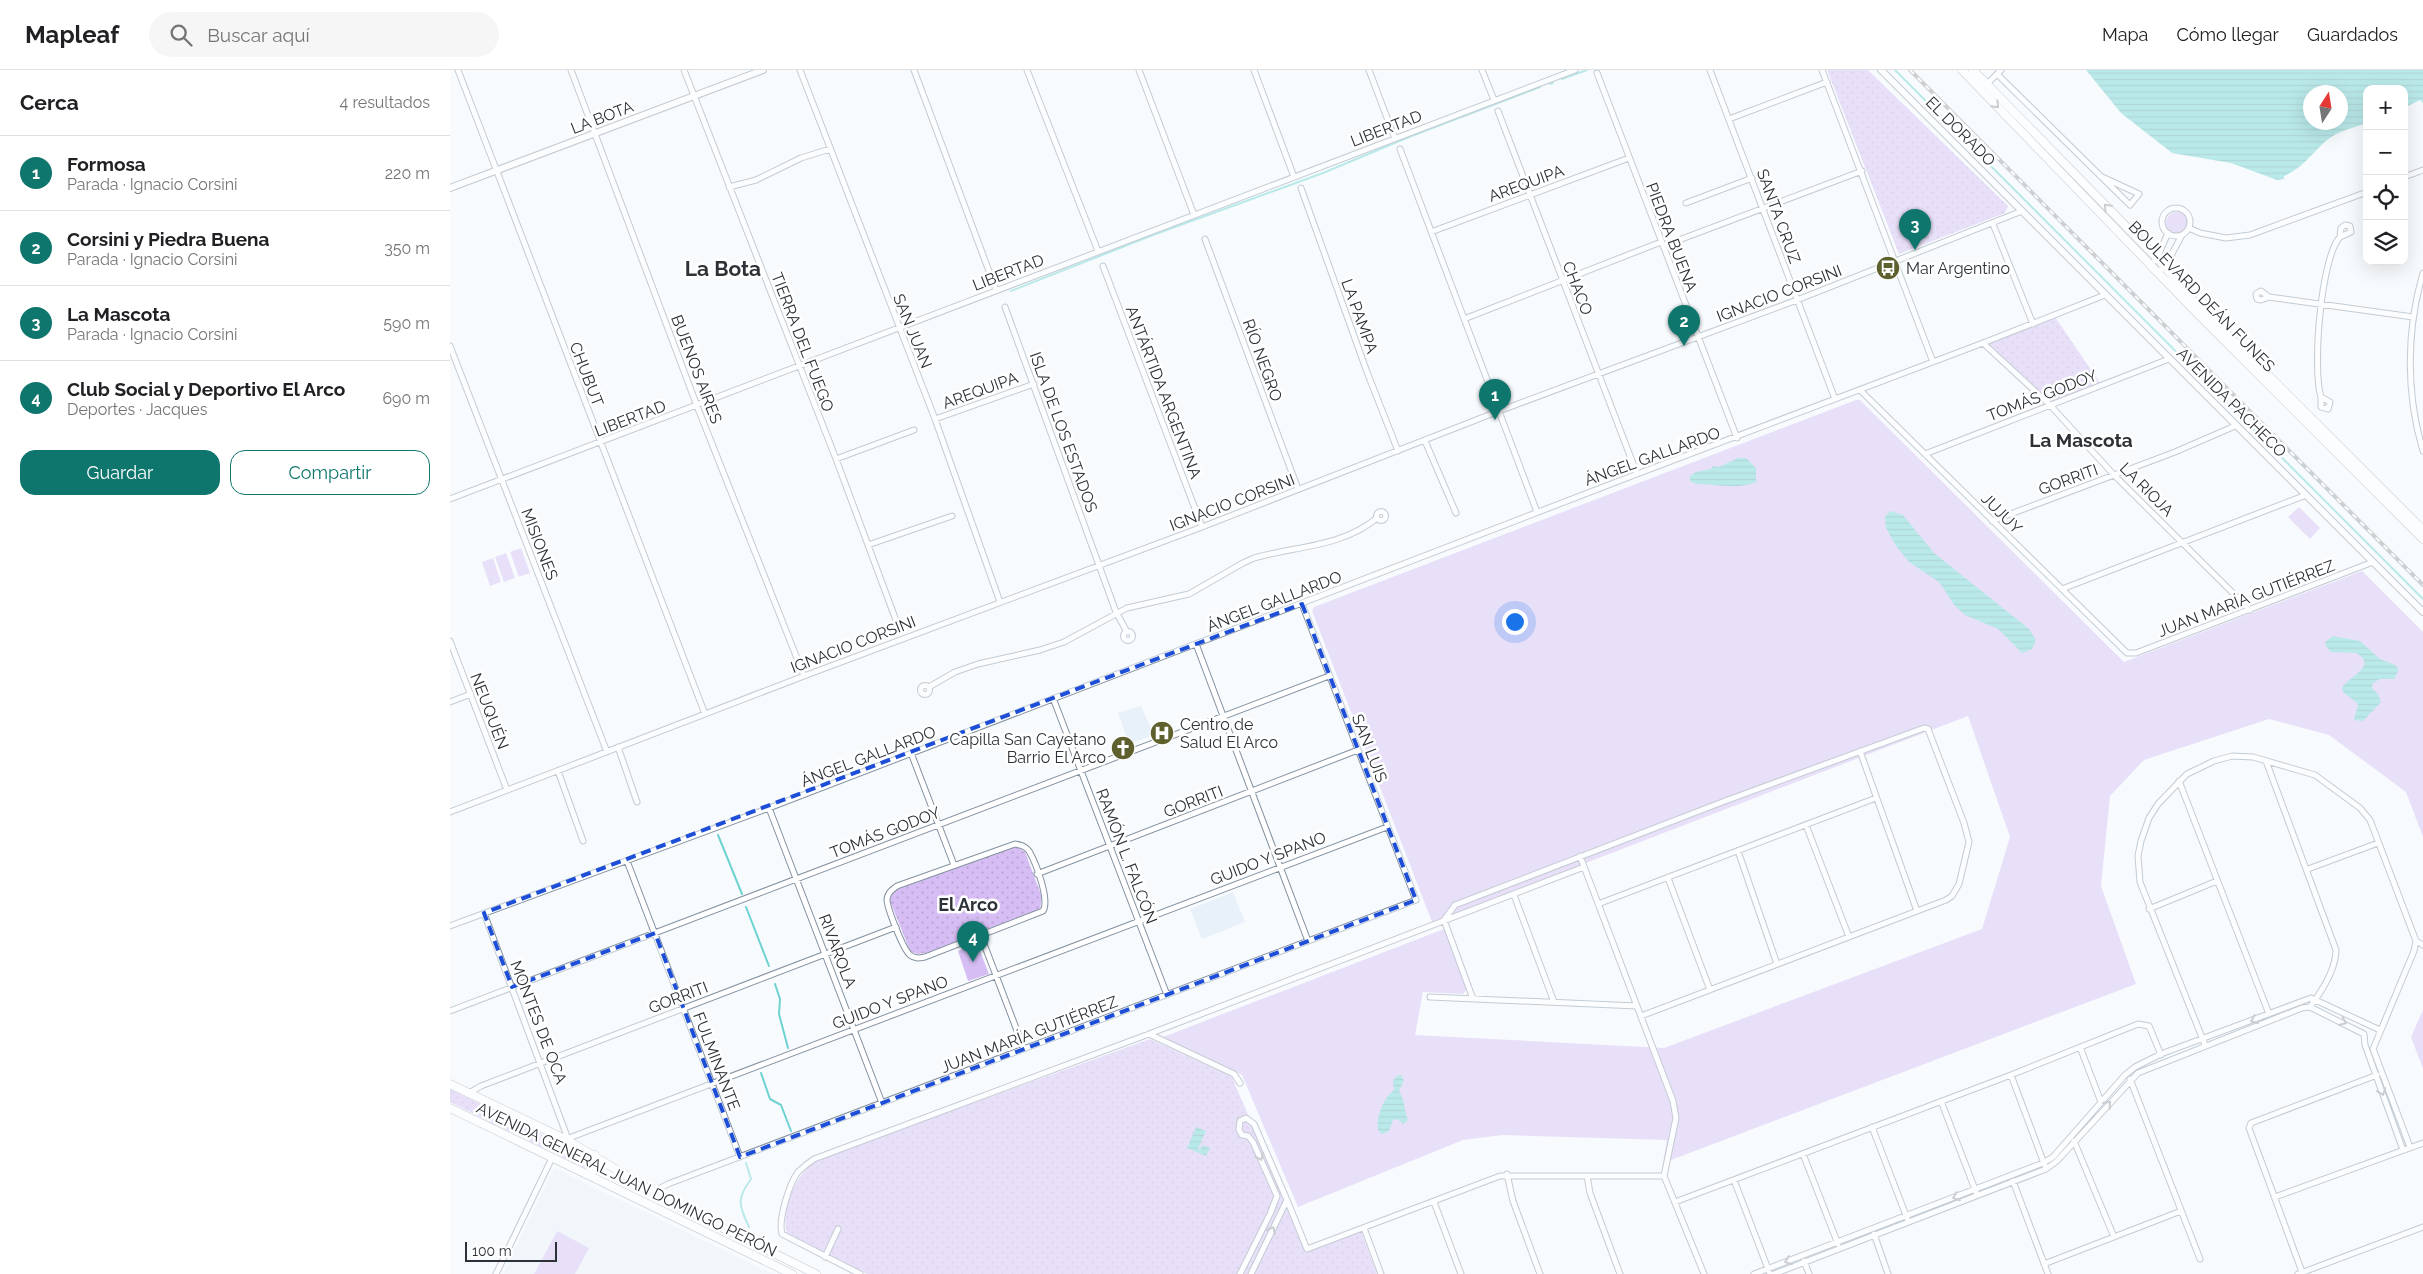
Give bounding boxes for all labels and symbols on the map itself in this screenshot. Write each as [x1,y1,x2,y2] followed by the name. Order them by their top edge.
[2303,85,2348,130] north arrow
[1922,93,1999,170] street label: EL DORADO
[568,97,636,138] street label: LA BOTA
[1990,99,1999,108] one-way arrow
[1348,106,1425,151] street label: LIBERTAD
[1486,161,1567,206] street label: AREQUIPA
[1753,166,1804,266] street label: SANTA CRUZ
[1642,180,1701,295] street label: PIEDRA BUENA
[2104,204,2113,213] one-way arrow
[1899,209,1931,250] pin: 3
[2125,216,2280,376] street label: BOULEVARD DEÁN FUNES
[970,250,1047,295] street label: LIBERTAD
[1875,255,1901,281] bus stop icon: Mar Argentino
[685,256,761,281] district label: La Bota
[1559,259,1596,318] street label: CHACO
[1906,259,2010,278] place label: Mar Argentino
[1714,261,1844,326] street label: IGNACIO CORSINI
[767,270,838,414] street label: TIERRA DEL FUEGO
[1337,276,1382,356] street label: LA PAMPA
[889,291,936,371] street label: SAN JUAN
[1122,303,1206,481] street label: ANTÁRTIDA ARGENTINA
[1668,305,1700,346] pin: 2
[667,312,726,426] street label: BUENOS AIRES
[1239,316,1287,404] street label: RÍO NEGRO
[566,339,608,409] street label: CHUBUT
[2173,344,2290,461] street label: AVENIDA PACHECO
[1026,349,1102,515] street label: ISLA DE LOS ESTADOS
[1984,365,2100,425] street label: TOMÁS GODOY
[940,368,1021,413] street label: AREQUIPA
[1479,379,1511,420] pin: 1
[592,396,669,441] street label: LIBERTAD
[1581,422,1723,490] street label: ÁNGEL GALLARDO
[2029,429,2133,451] district label: La Mascota
[2116,459,2178,520] street label: LA RIOJA
[2036,460,2101,499] street label: GORRITI
[1167,470,1297,535] street label: IGNACIO CORSINI
[1977,489,2026,538] street label: JUJUY
[517,506,562,583] street label: MISIONES
[2155,555,2337,641] street label: JUAN MARÍA GUTIÉRREZ
[1204,566,1344,636] street label: ÁNGEL GALLARDO
[1502,609,1528,635] your location
[788,612,918,677] street label: IGNACIO CORSINI
[466,670,514,752] street label: NEUQUÉN
[1348,711,1391,785] street label: SAN LUIS
[1180,715,1278,752] place label: Centro de Salud El Arco
[1149,720,1175,746] hospital icon: Centro de Salud El Arco
[798,721,938,791] street label: ÁNGEL GALLARDO
[950,730,1106,767] place label: Capilla San Cayetano Barrio El Arco
[1110,735,1136,761] church icon: Capilla San Cayetano Barrio El Arco
[1161,781,1226,821] street label: GORRITI
[1092,785,1162,927] street label: RAMÓN L. FALCÓN
[827,802,943,862] street label: TOMÁS GODOY
[1208,828,1329,889] street label: GUIDO Y SPANO
[938,894,998,915] district label: El Arco
[815,911,860,991] street label: RIVAROLA
[957,921,989,962] pin: 4
[506,958,571,1087] street label: MONTES DE OCA
[830,972,951,1033] street label: GUIDO Y SPANO
[646,977,711,1017] street label: GORRITI
[938,991,1120,1077] street label: JUAN MARÍA GUTIÉRREZ
[689,1009,744,1113] street label: FULMINANTE
[2250,1014,2258,1024] one-way arrow
[2338,1016,2347,1026] one-way arrow
[2376,1087,2386,1096] one-way arrow
[474,1097,780,1261] street label: AVENIDA GENERAL JUAN DOMINGO PERÓN
[2102,1101,2111,1110] one-way arrow
[1254,1152,1264,1160] one-way arrow
[1952,1191,1961,1201] one-way arrow
[1266,1227,1276,1236] one-way arrow
[465,1239,558,1262] scale bar
[1784,1255,1793,1265] one-way arrow

